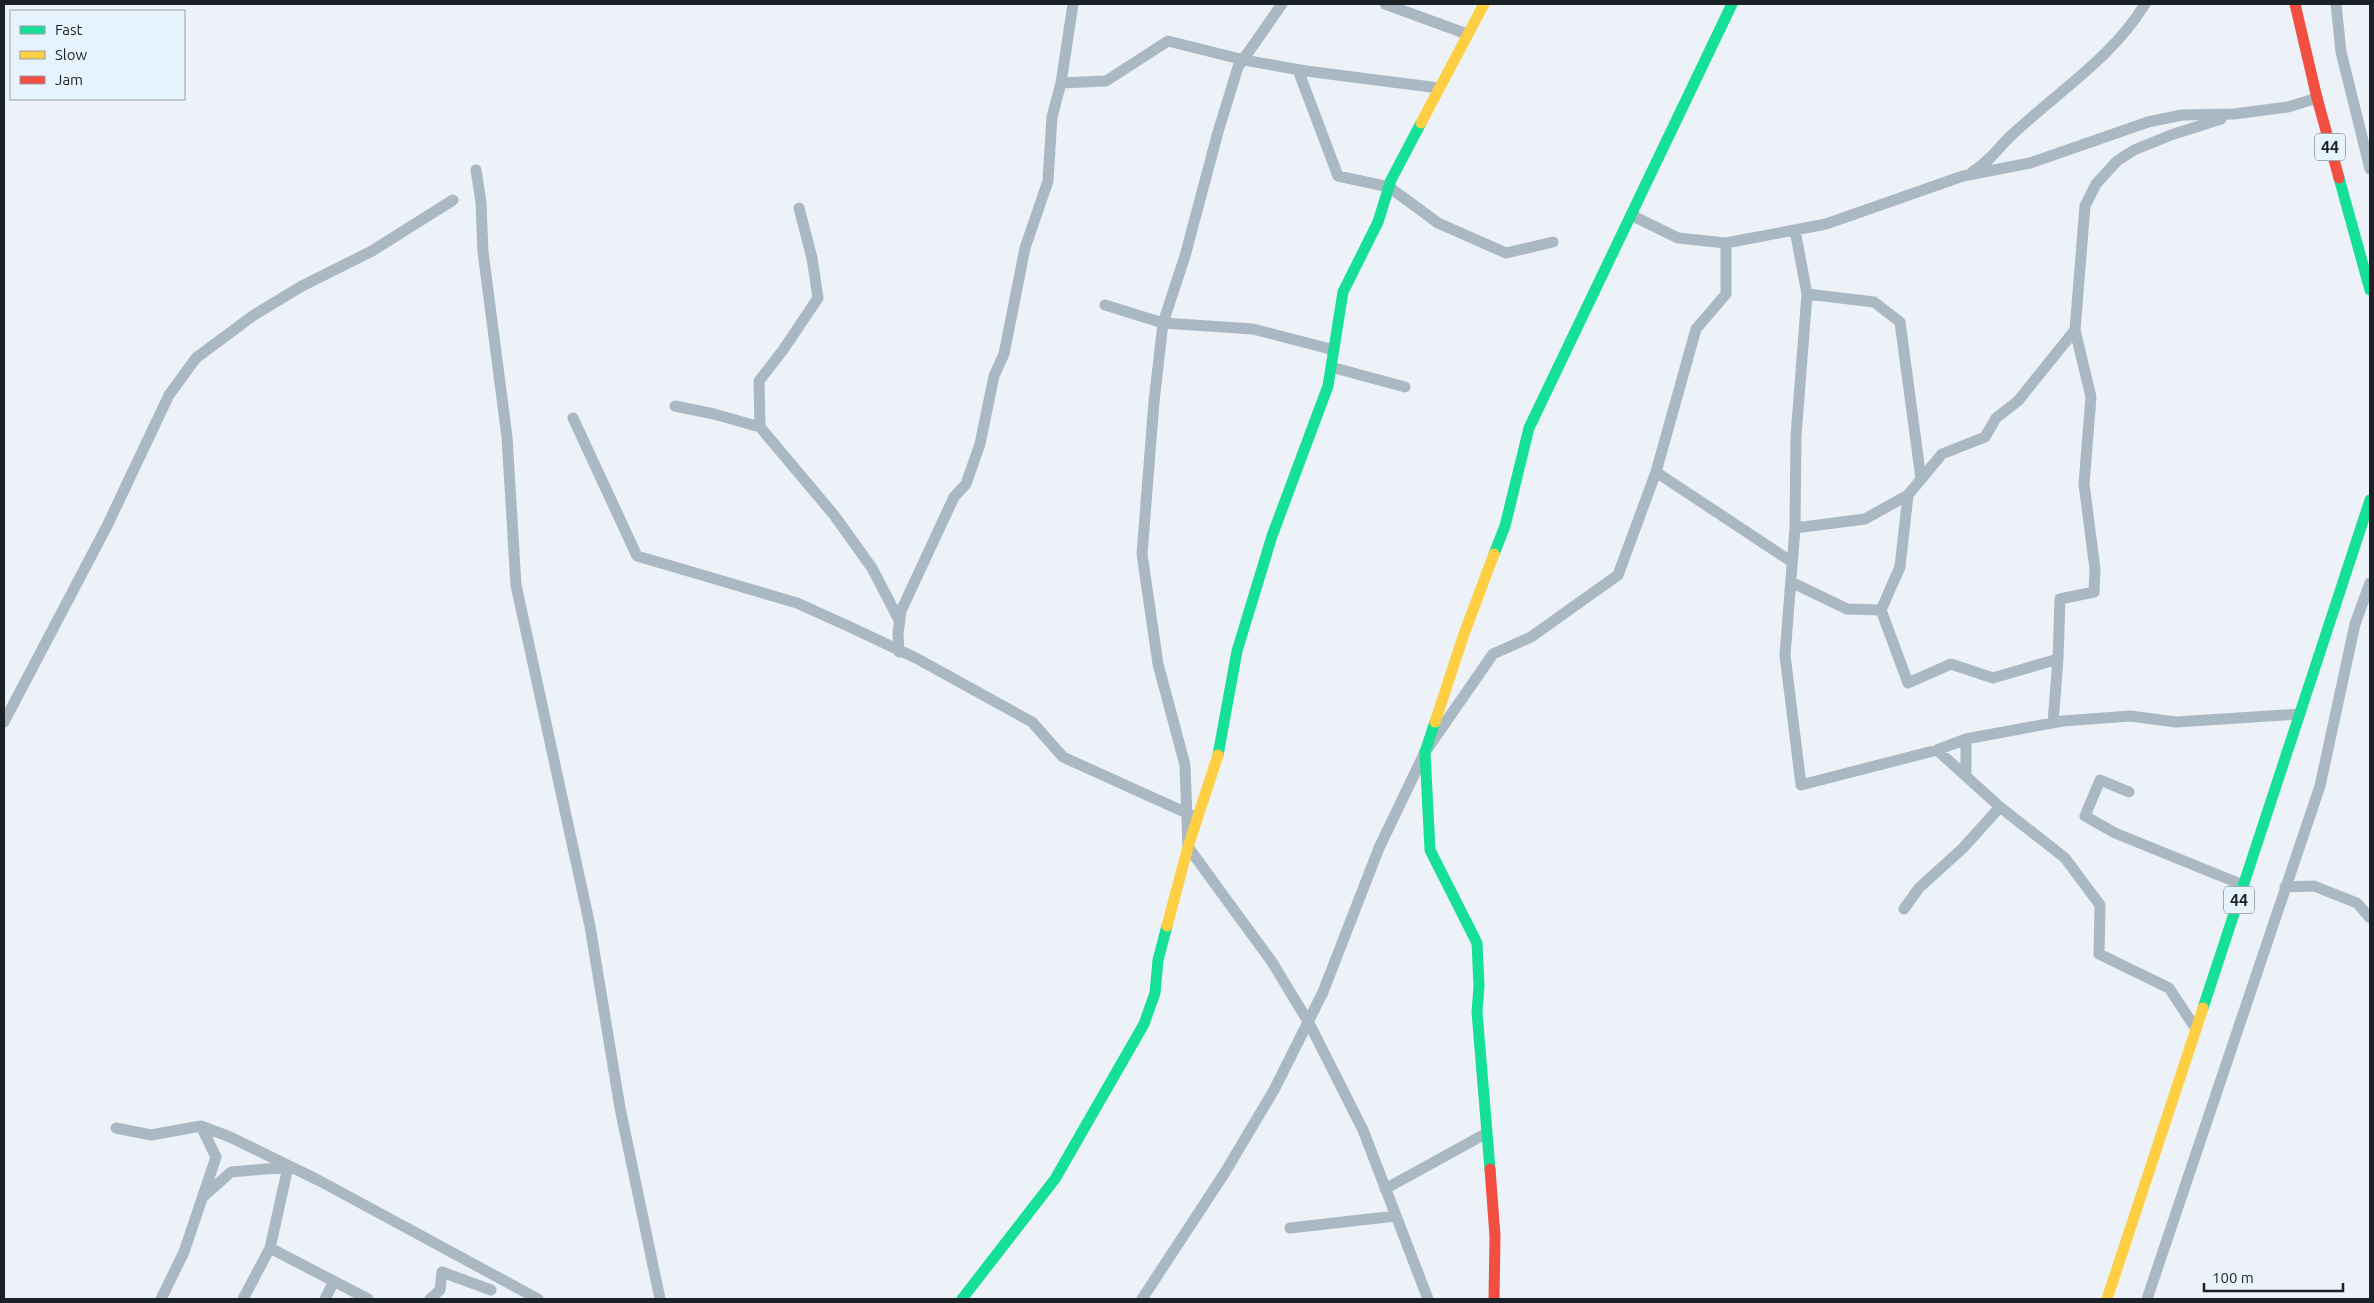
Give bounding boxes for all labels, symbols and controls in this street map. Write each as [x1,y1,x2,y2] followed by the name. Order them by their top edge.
[10,10,185,100] legend
[55,21,83,38] text: Fast
[55,46,88,63] text: Slow
[55,71,83,88] text: Jam
[2315,134,2345,160] road number: 44
[2224,886,2254,914] road number: 44
[2204,1260,2343,1292] scale bar
[2212,1269,2254,1286] text: 100 m

